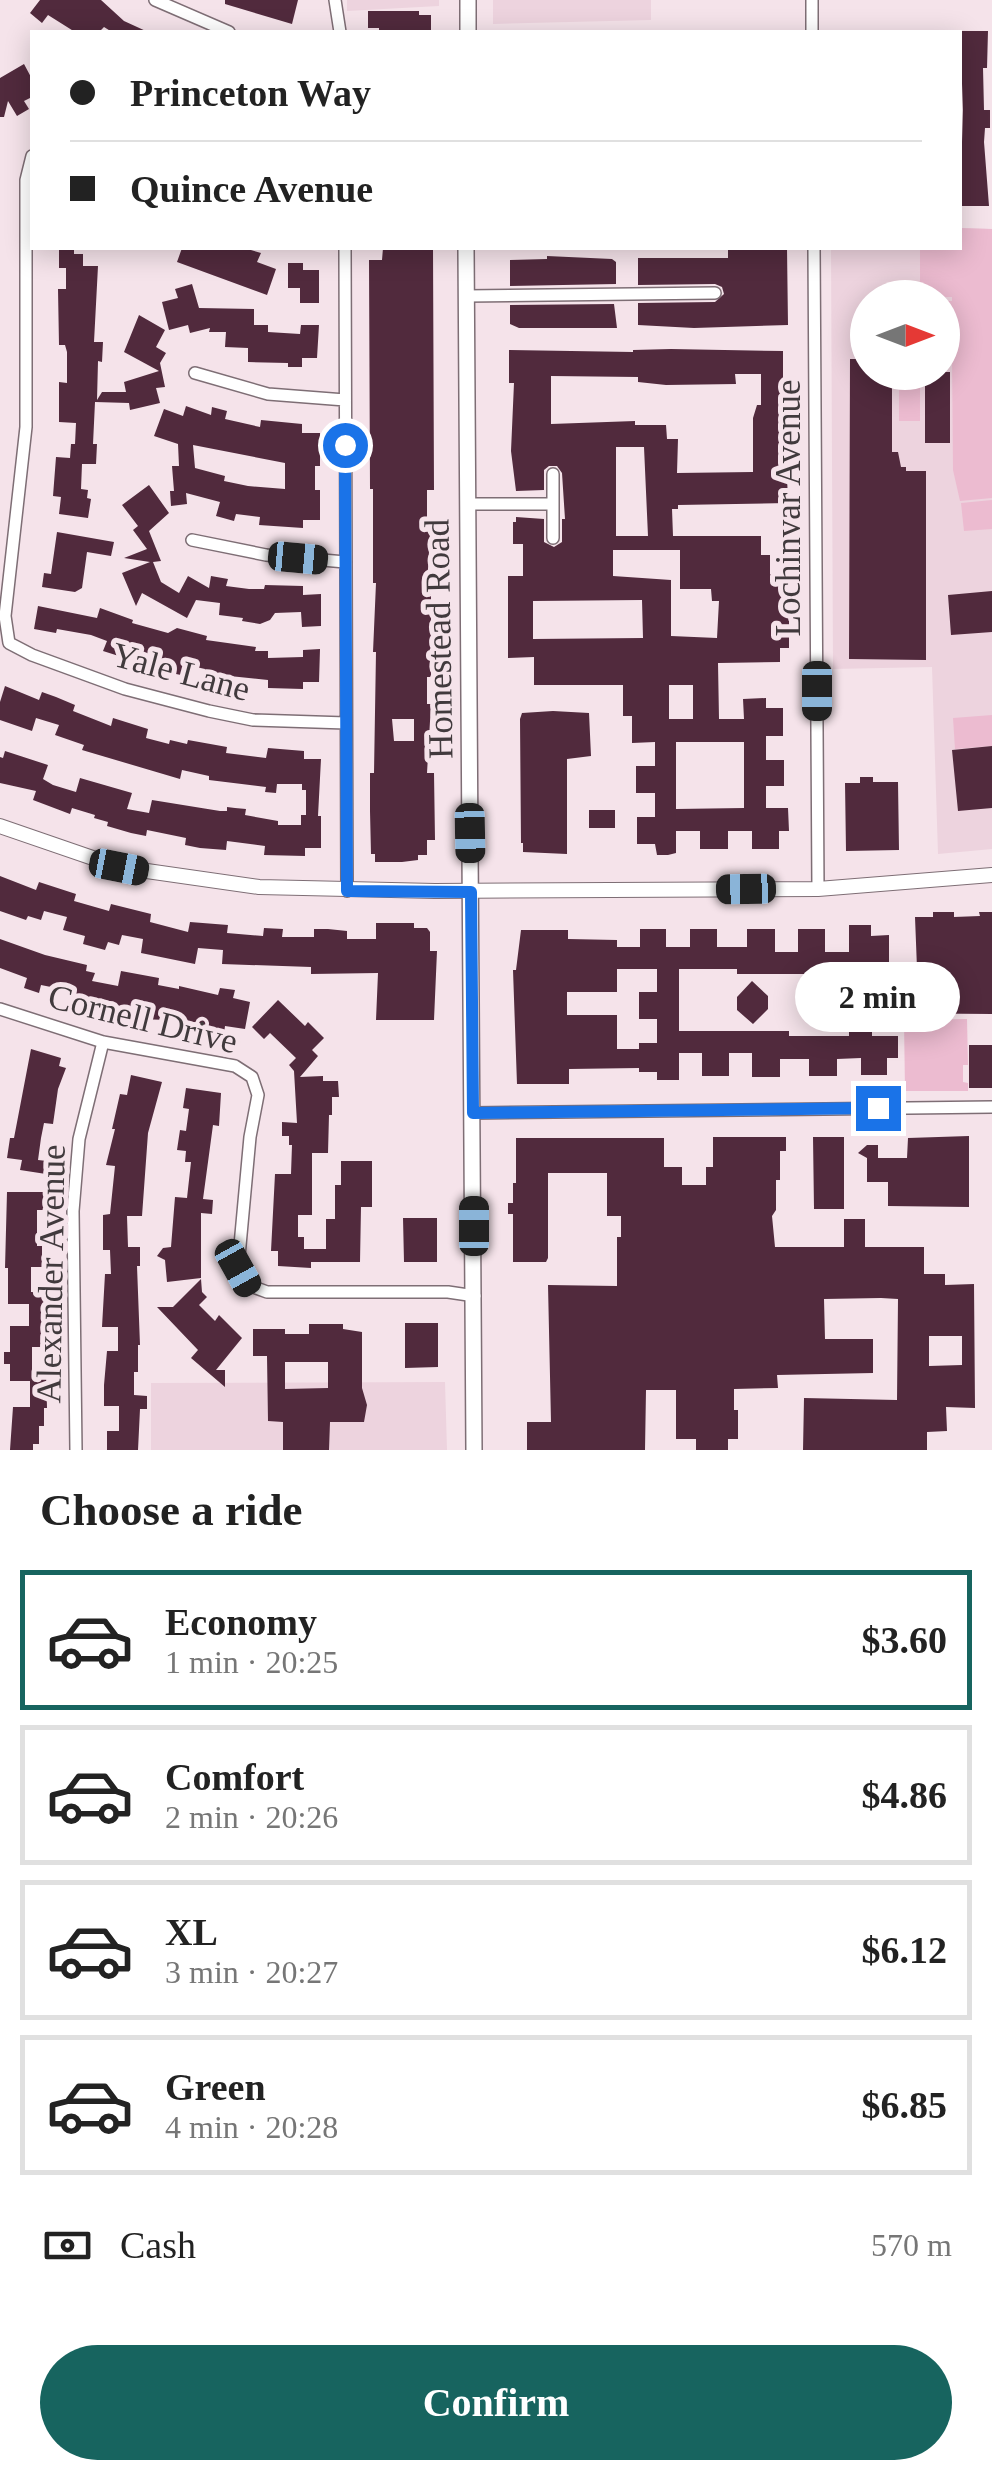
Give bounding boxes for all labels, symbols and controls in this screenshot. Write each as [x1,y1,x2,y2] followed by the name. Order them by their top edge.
[130,72,371,114] text: Princeton Way
[130,168,373,210] text: Quince Avenue
[850,280,960,390] north arrow
[850,280,960,390] map controls
[769,380,808,636] street label: Lochinvar Avenue
[323,423,368,468] route start
[417,518,461,759] street label: Homestead Road
[267,540,329,576] car
[108,635,254,709] street label: Yale Lane
[802,661,832,721] car
[454,803,486,863] car
[87,847,151,887] car
[716,873,776,905] car
[796,963,960,1033] callout: 2 min
[44,977,242,1061] street label: Cornell Drive
[839,979,916,1015] text: 2 min
[856,1086,901,1131] route end
[29,1144,73,1404] street label: Alexander Avenue
[459,1196,489,1256] car
[210,1234,266,1302] car
[40,1485,303,1535] text: Choose a ride
[45,1595,135,1685] icon: car
[165,1601,317,1643] text: Economy
[862,1619,947,1661] text: $3.60
[165,1644,338,1680] text: 1 min · 20:25
[45,1750,135,1840] icon: car
[165,1756,304,1798] text: Comfort
[862,1774,947,1816] text: $4.86
[165,1799,338,1835] text: 2 min · 20:26
[45,1905,135,1995] icon: car
[165,1911,218,1953] text: XL
[862,1929,947,1971] text: $6.12
[165,1954,338,1990] text: 3 min · 20:27
[45,2060,135,2150] icon: car
[165,2066,266,2108] text: Green
[862,2084,947,2126] text: $6.85
[165,2109,338,2145] text: 4 min · 20:28
[40,2218,95,2273] icon: cash
[120,2224,196,2266] text: Cash
[871,2227,952,2263] text: 570 m
[40,2345,952,2460] button: Confirm

